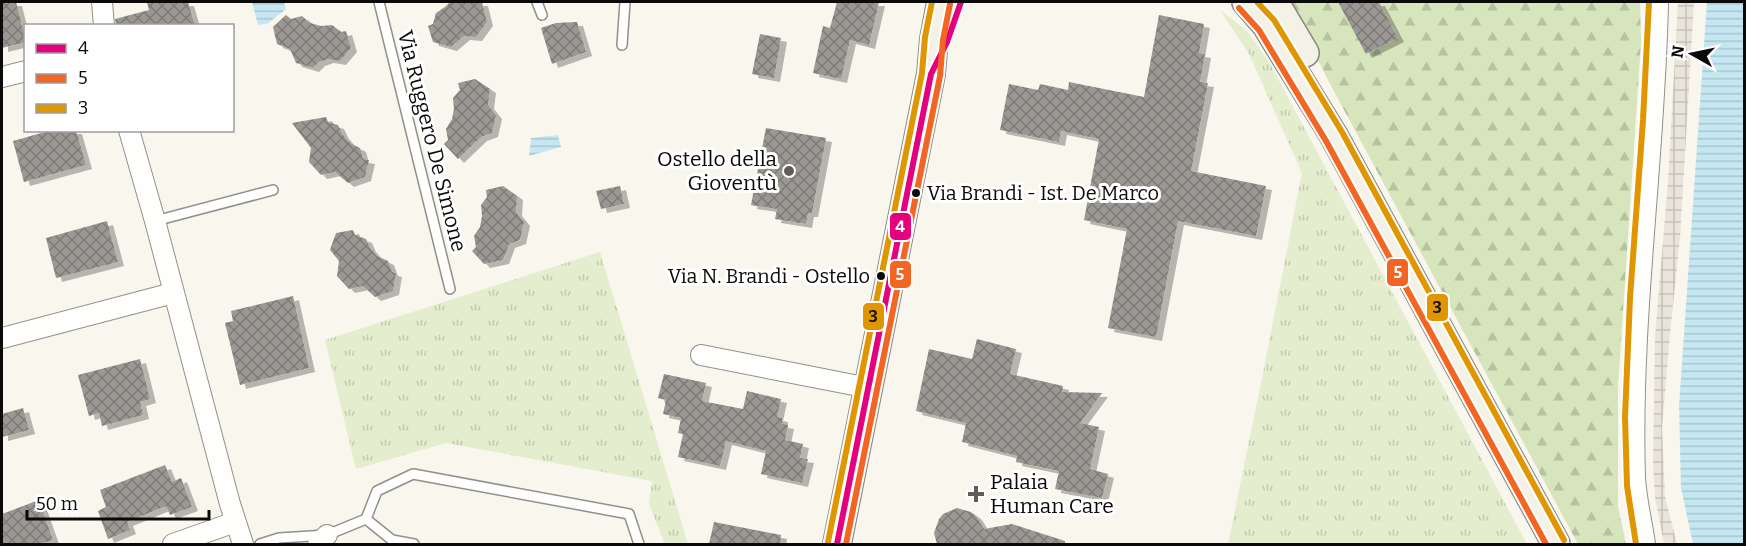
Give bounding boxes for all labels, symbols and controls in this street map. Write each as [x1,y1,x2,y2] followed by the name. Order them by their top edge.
[24,24,234,132] legend
[1662,24,1722,84] north arrow
[392,28,472,254] street label: Via Ruggero De Simone
[78,37,89,59] text: 4
[1667,44,1688,59] text: N
[78,67,88,89] text: 5
[78,97,88,119] text: 3
[657,146,778,196] place label: Ostello della Gioventù
[782,164,796,178] marker: Ostello della Gioventù
[927,181,1159,205] place label: Via Brandi - Ist. De Marco
[910,187,922,199] marker: Via Brandi - Ist. De Marco
[889,212,912,241] line badge: 4
[895,217,905,236] text: 4
[1386,258,1409,287] line badge: 5
[889,260,912,289] line badge: 5
[1394,263,1403,282] text: 5
[668,264,870,288] place label: Via N. Brandi - Ostello
[896,265,905,284] text: 5
[875,270,887,282] marker: Via N. Brandi - Ostello
[1426,293,1449,322] line badge: 3
[1432,298,1442,317] text: 3
[862,302,885,331] line badge: 3
[868,307,878,326] text: 3
[990,469,1114,519] place label: Palaia Human Care
[27,483,208,521] scale bar
[967,485,985,503] marker: Palaia Human Care
[36,493,78,515] text: 50 m

